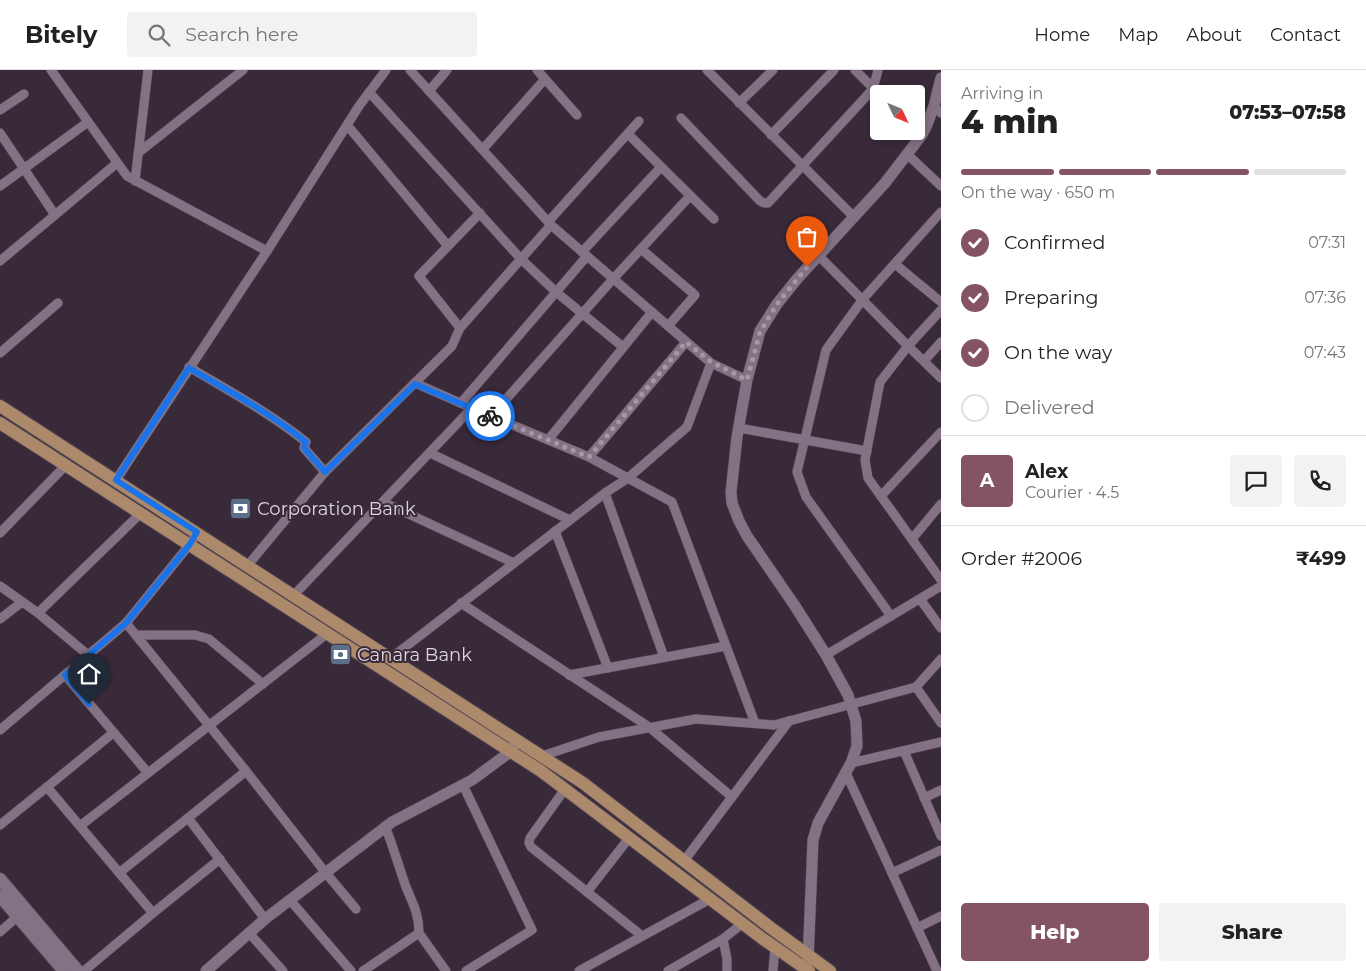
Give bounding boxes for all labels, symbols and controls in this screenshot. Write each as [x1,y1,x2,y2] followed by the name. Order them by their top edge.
[127,12,477,57] search box
[25,20,97,49] text: Bitely
[145,21,173,49] icon: search
[185,23,298,46] text: Search here
[1034,24,1090,46] text: Home
[1118,24,1158,46] text: Map
[1186,24,1242,46] text: About
[1270,24,1341,46] text: Contact
[961,84,1043,103] text: Arriving in
[870,85,925,140] north arrow
[870,85,925,140] map controls
[1229,101,1346,124] text: 07:53–07:58
[961,102,1058,141] text: 4 min
[961,183,1115,202] text: On the way · 650 m
[786,216,828,267] pin
[793,223,821,251] icon: bag
[961,229,989,257] icon: check
[1004,231,1105,254] text: Confirmed
[1308,233,1346,252] text: 07:31
[961,284,989,312] icon: check
[1004,286,1099,309] text: Preparing
[1304,288,1346,307] text: 07:36
[961,339,989,367] icon: check
[1004,341,1112,364] text: On the way
[1304,343,1346,362] text: 07:43
[465,391,515,441] courier
[1004,396,1095,419] text: Delivered
[476,402,504,430] icon: bike
[1230,455,1282,507] button: chat
[1294,455,1346,507] button: phone
[1025,460,1068,483] text: Alex
[980,469,994,492] text: A
[1025,483,1119,502] text: Courier · 4.5
[229,497,253,521] bank icon: Corporation Bank
[257,498,416,520] place label: Corporation Bank
[961,547,1082,570] text: Order #2006
[1296,547,1346,570] text: ₹499
[329,643,353,667] bank icon: Canara Bank
[357,644,472,666] place label: Canara Bank
[68,653,110,704] pin
[75,660,103,688] icon: home
[961,903,1149,961] button: Help
[1159,903,1346,961] button: Share

